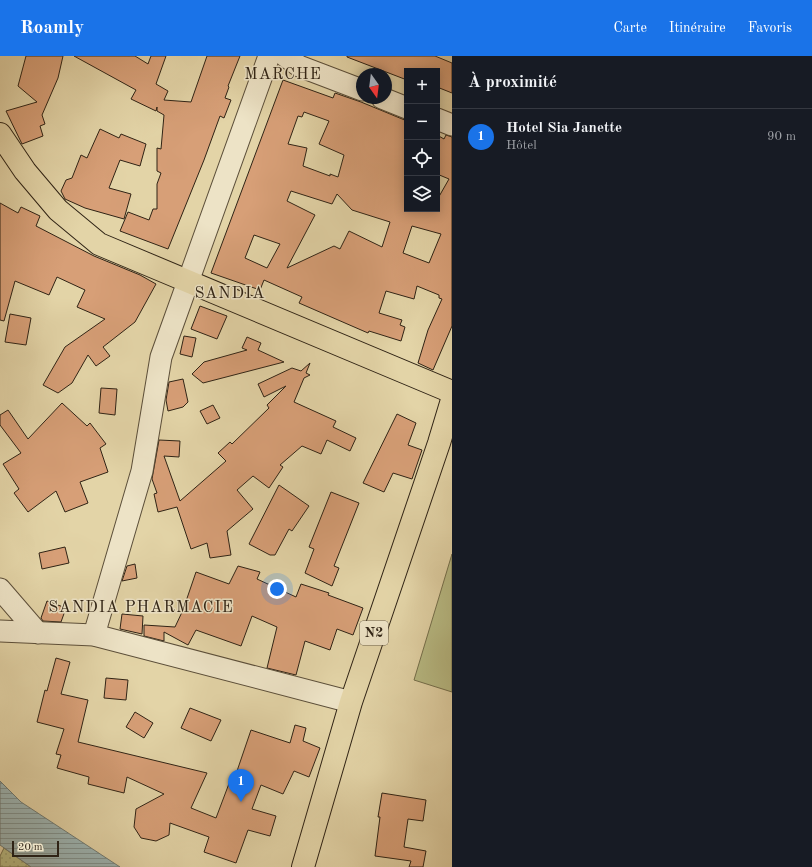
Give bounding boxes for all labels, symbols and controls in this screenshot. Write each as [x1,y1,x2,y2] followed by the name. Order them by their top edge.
[20,19,84,38] text: Roamly
[613,21,647,35] text: Carte
[669,21,726,35] text: Itinéraire
[748,21,792,35] text: Favoris
[244,67,322,83] district label: MARCHE
[356,68,392,104] north arrow
[404,68,440,212] map controls
[404,68,440,104] button: +
[468,74,557,91] text: À proximité
[404,104,440,140] button: −
[506,121,622,136] text: Hotel Sia Janette
[477,130,485,143] text: 1
[767,130,796,143] text: 90 m
[506,139,537,152] text: Hôtel
[404,140,440,176] button: locate
[404,176,440,212] button: layers
[194,286,266,302] district label: SANDIA
[267,579,287,599] your location
[48,600,234,616] district label: SANDIA PHARMACIE
[360,621,388,645] road number: N2
[228,769,254,802] pin: 1
[12,839,59,858] scale bar
[18,842,43,853] text: 20 m

